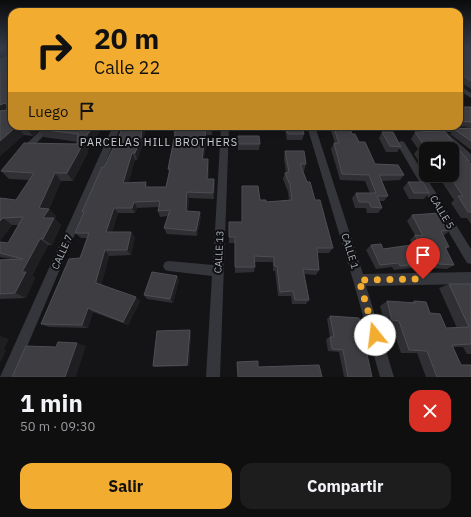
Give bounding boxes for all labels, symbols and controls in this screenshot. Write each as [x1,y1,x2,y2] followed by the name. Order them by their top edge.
[94,20,159,57] text: 20 m
[28,24,80,76] icon: right
[94,56,160,79] text: Calle 22
[76,100,98,122] icon: arrive
[28,102,68,121] text: Luego
[80,135,238,149] district label: PARCELAS HILL BROTHERS
[419,142,459,182] map controls
[419,142,459,182] button: sound
[427,193,457,231] street label: CALLE 5
[211,230,227,274] street label: CALLE 13
[338,231,362,271] street label: CALLE 1
[49,233,75,271] street label: CALLE 7
[406,238,440,279] pin
[412,244,434,266] icon: arrive
[354,314,396,356] position arrow
[20,387,83,419] text: 1 min
[409,390,451,432] button: close
[20,418,95,435] text: 50 m · 09:30
[20,463,232,509] button: Salir
[240,463,451,509] button: Compartir

